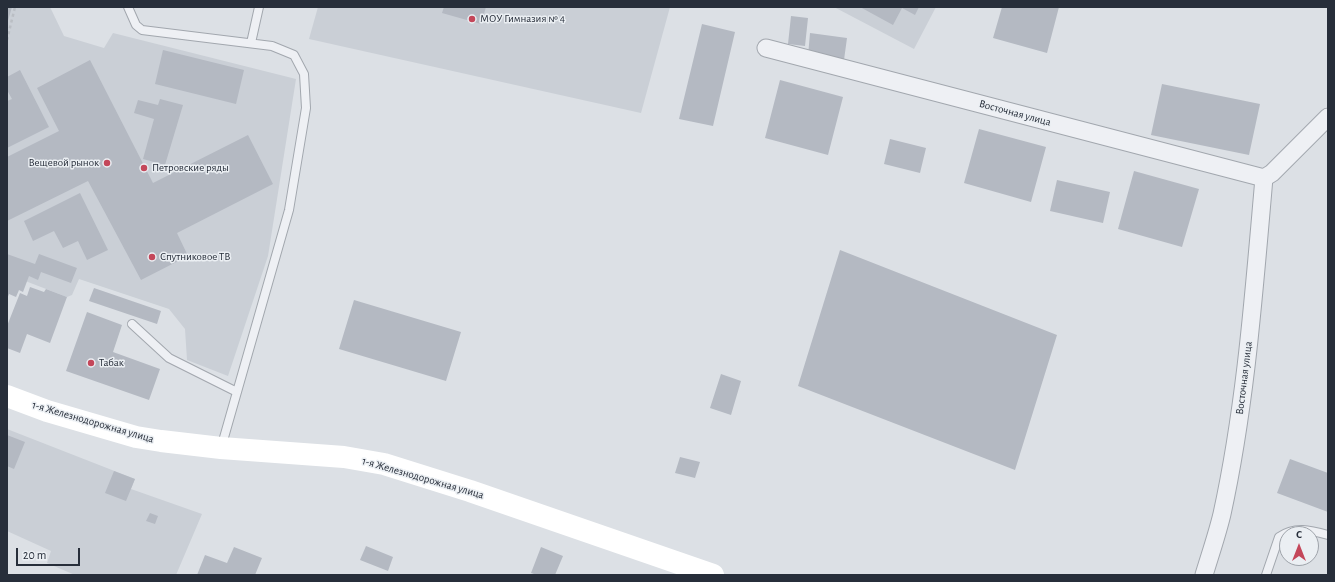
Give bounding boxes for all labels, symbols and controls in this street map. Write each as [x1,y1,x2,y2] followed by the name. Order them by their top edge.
[480,12,565,26] place label: МОУ Гимназия № 4
[467,14,477,24] marker: МОУ Гимназия № 4
[978,97,1052,129] street label: Восточная улица
[28,156,99,170] place label: Вещевой рынок
[102,158,112,168] marker: Вещевой рынок
[152,161,229,175] place label: Петровские ряды
[139,163,149,173] marker: Петровские ряды
[160,250,230,264] place label: Спутниковое ТВ
[147,252,157,262] marker: Спутниковое ТВ
[1233,340,1255,416] street label: Восточная улица
[99,356,124,370] place label: Табак
[86,358,96,368] marker: Табак
[31,398,155,446] street label: 1-я Железнодорожная улица
[361,454,485,502] street label: 1-я Железнодорожная улица
[1279,526,1319,566] north arrow
[1296,529,1302,540] text: С
[18,540,82,566] scale bar
[23,549,46,561] text: 20 m

